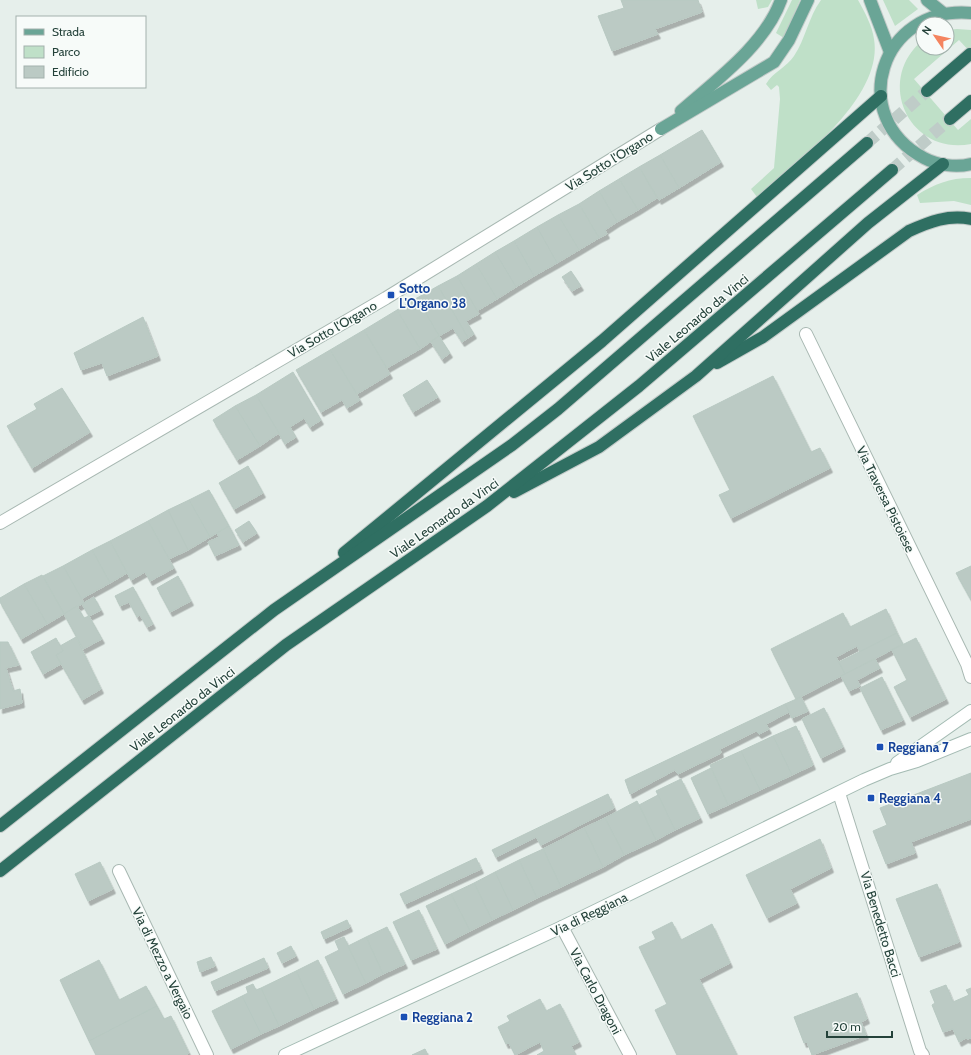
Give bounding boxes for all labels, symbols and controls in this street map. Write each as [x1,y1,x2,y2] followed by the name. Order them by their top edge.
[16,16,146,88] legend
[915,16,955,56] north arrow
[919,23,935,38] text: N
[52,24,85,39] text: Strada
[52,44,80,59] text: Parco
[52,64,89,79] text: Edificio
[562,128,656,194] street label: Via Sotto l'Organo
[643,271,751,365] street label: Viale Leonardo da Vinci
[399,280,466,311] place label: Sotto L'Organo 38
[386,290,396,300] marker: Sotto L'Organo 38
[285,297,379,361] street label: Via Sotto l'Organo
[853,443,919,555] street label: Via Traversa Pistoiese
[387,475,501,561] street label: Viale Leonardo da Vinci
[126,663,238,755] street label: Viale Leonardo da Vinci
[888,739,949,755] place label: Reggiana 7
[875,742,885,752] marker: Reggiana 7
[879,790,941,806] place label: Reggiana 4
[866,793,876,803] marker: Reggiana 4
[857,869,905,979] street label: Via Benedetto Bacci
[548,888,631,939] street label: Via di Reggiana
[129,905,197,1021] street label: Via di Mezzo a Vergaio
[567,945,625,1037] street label: Via Carlo Dragoni
[412,1009,473,1025] place label: Reggiana 2
[399,1012,409,1022] marker: Reggiana 2
[827,1013,892,1039] scale bar
[833,1019,861,1034] text: 20 m

